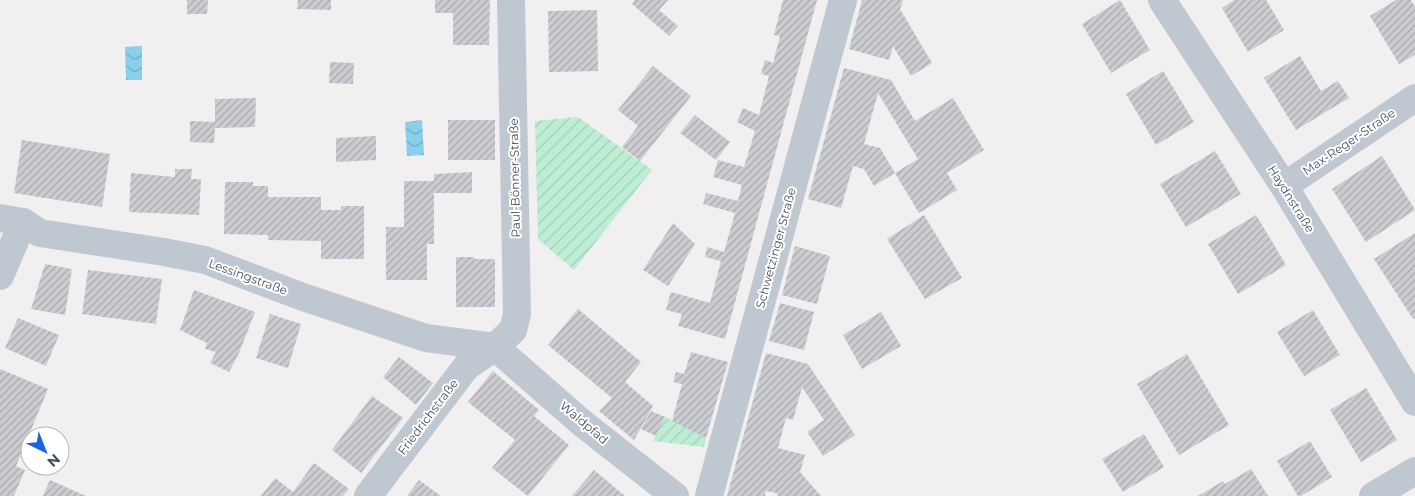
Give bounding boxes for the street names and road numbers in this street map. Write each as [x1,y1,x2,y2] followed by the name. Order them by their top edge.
[1299,105,1398,178] street label: Max-Reger-Straße
[506,118,523,238] street label: Paul-Bönner-Straße
[1265,162,1318,235] street label: Haydnstraße
[752,186,799,310] street label: Schwetzinger Straße
[207,255,290,298] street label: Lessingstraße
[394,376,461,458] street label: Friedrichstraße
[557,398,612,447] street label: Waldpfad

